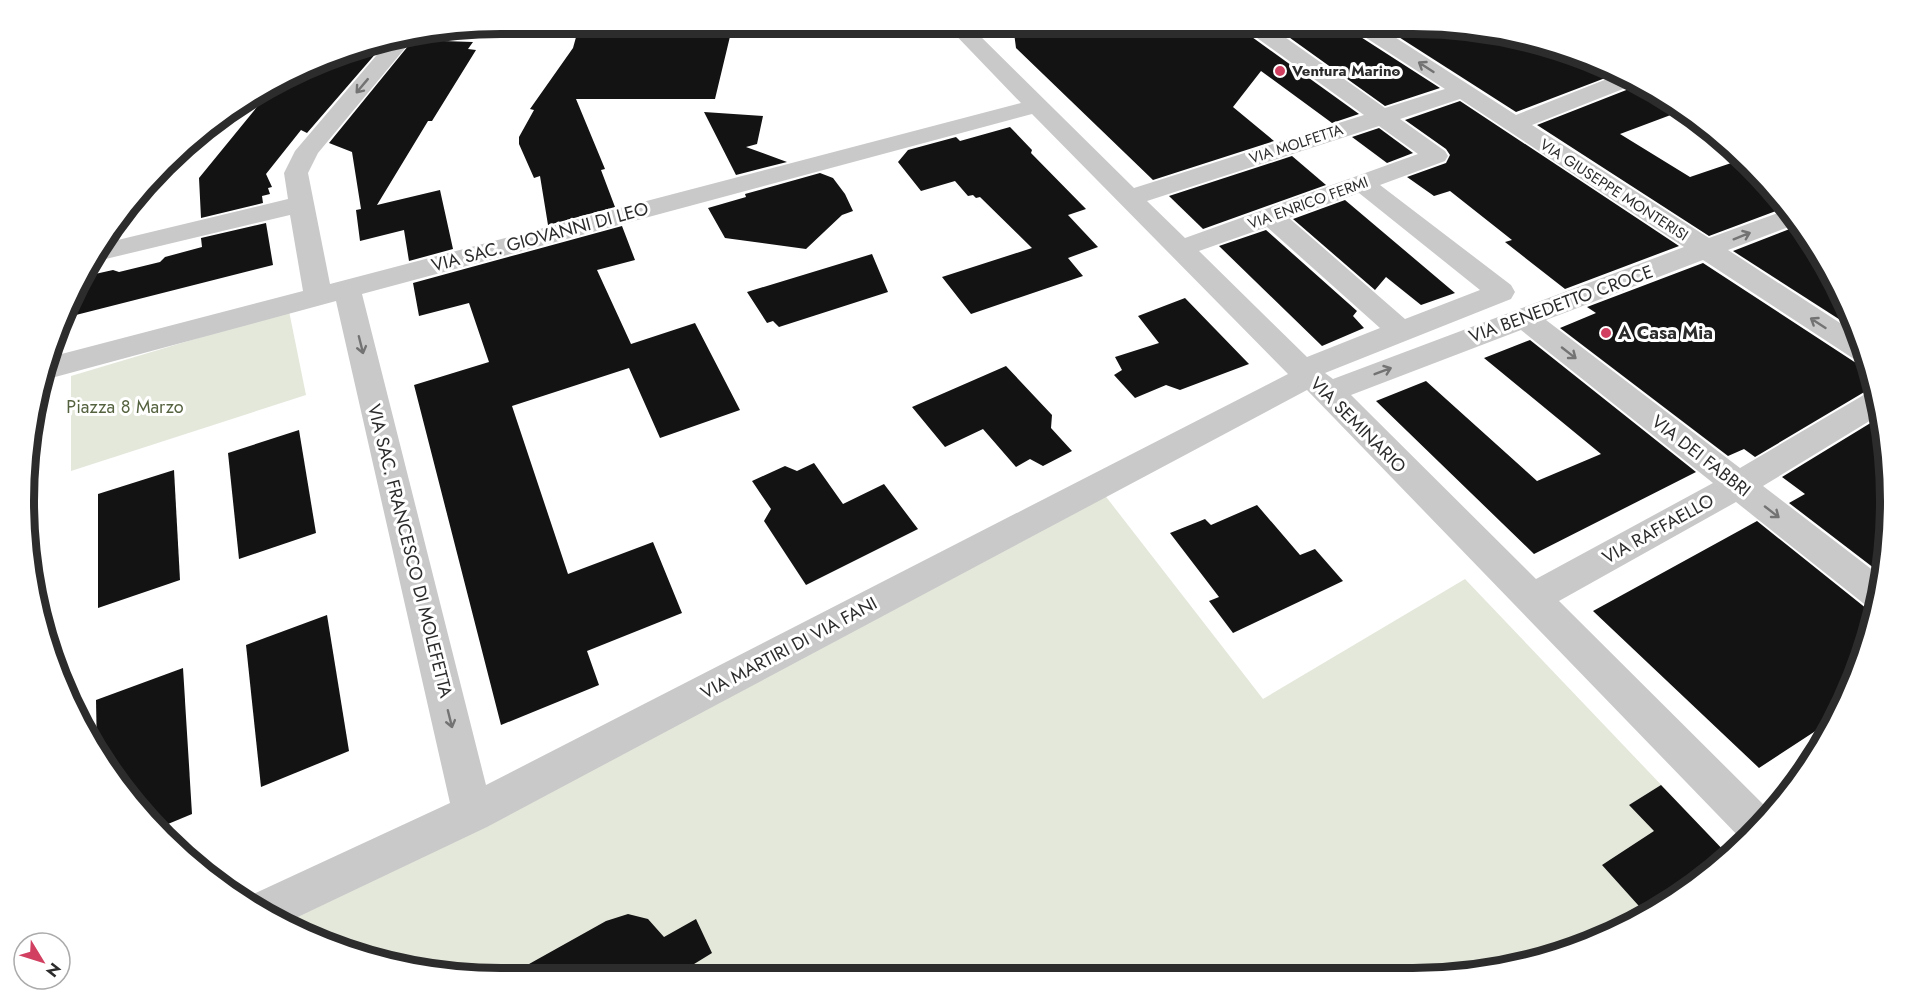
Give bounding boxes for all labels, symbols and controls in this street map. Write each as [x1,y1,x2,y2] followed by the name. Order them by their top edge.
[1291,60,1401,82] place label: Ventura Marino
[1418,60,1435,72] one-way arrow
[1273,64,1287,78] marker: Ventura Marino
[355,78,369,93] one-way arrow
[1246,118,1346,169] street label: VIA MOLFETTA
[1535,134,1693,246] street label: VIA GIUSEPPE MONTERISI
[1245,171,1371,235] street label: VIA ENRICO FERMI
[429,196,651,278] street label: VIA SAC. GIOVANNI DI LEO
[1733,230,1751,241] one-way arrow
[1465,259,1657,349] street label: VIA BENEDETTO CROCE
[1810,316,1827,328] one-way arrow
[1617,320,1713,346] place label: A Casa Mia
[1599,326,1613,340] marker: A Casa Mia
[355,335,367,354] one-way arrow
[1560,346,1576,359] one-way arrow
[1373,365,1392,376] one-way arrow
[1304,371,1412,479] street label: VIA SEMINARIO
[66,394,184,420] park label: Piazza 8 Marzo
[361,401,459,701] street label: VIA SAC. FRANCESCO DI MOLEFETTA
[1646,409,1756,503] street label: VIA DEI FABBRI
[1597,488,1719,570] street label: VIA RAFFAELLO
[1764,505,1780,518] one-way arrow
[696,590,882,706] street label: VIA MARTIRI DI VIA FANI
[445,709,457,728] one-way arrow
[12,931,72,991] north arrow
[40,958,66,982] text: N

